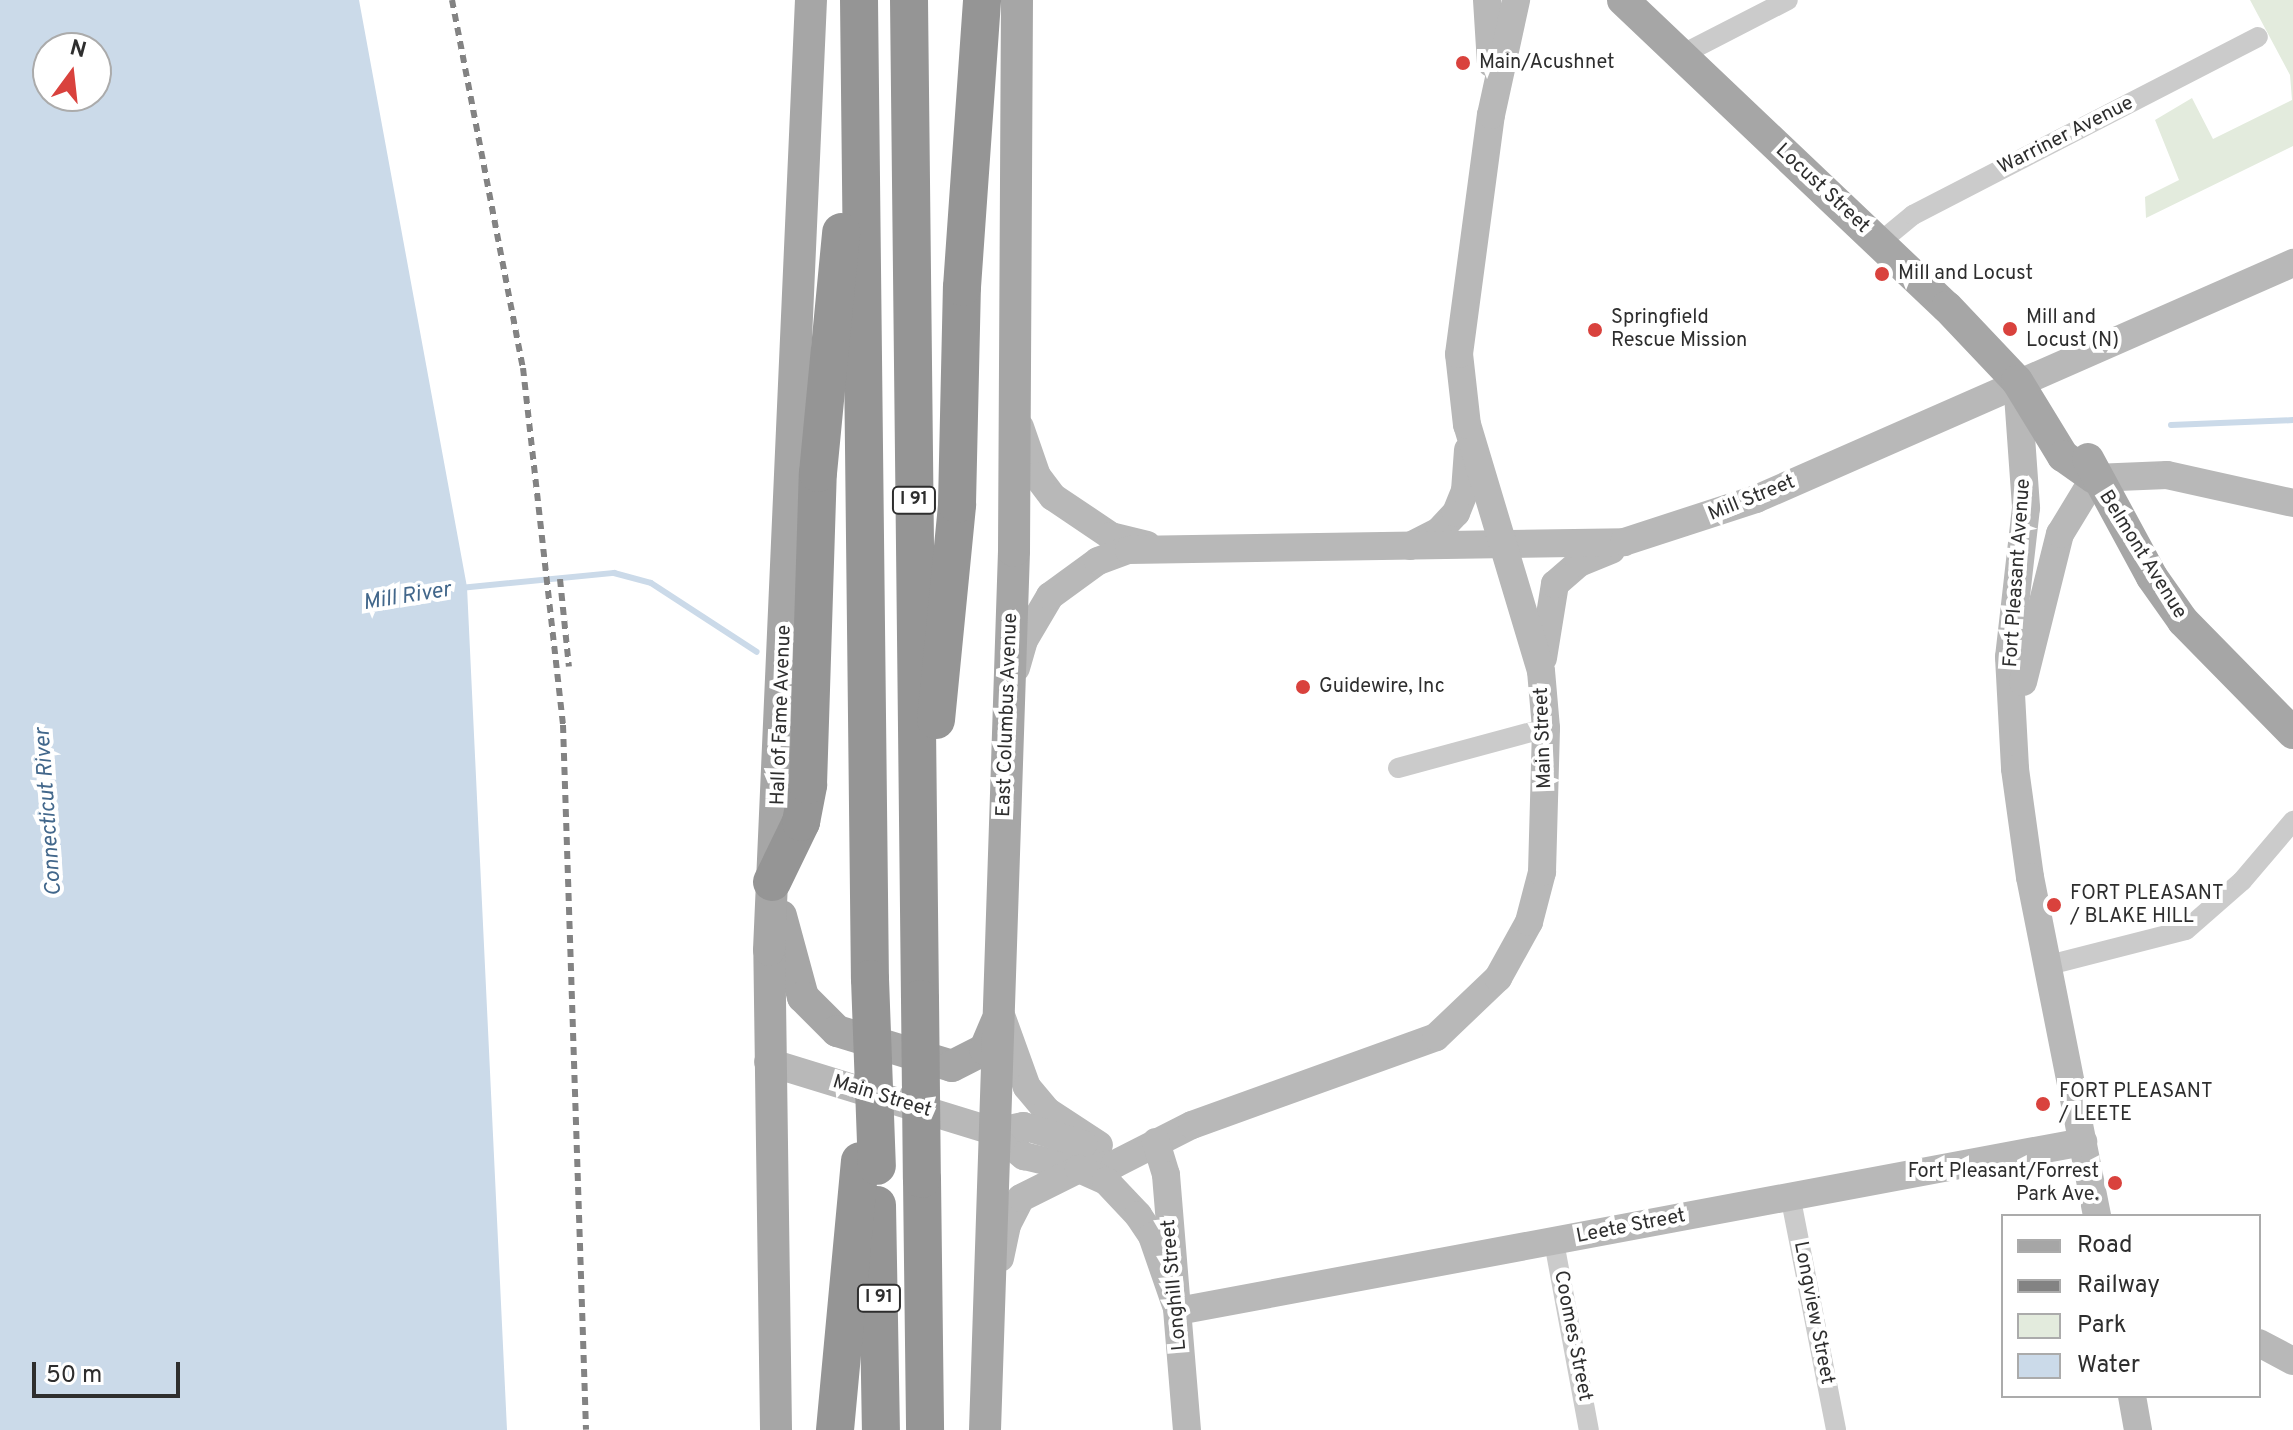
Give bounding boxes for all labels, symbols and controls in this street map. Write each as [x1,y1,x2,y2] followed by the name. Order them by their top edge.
[32,32,112,112] north arrow
[67,35,89,65] text: N
[1479,51,1615,75] place label: Main/Acushnet
[1454,54,1472,72] marker: Main/Acushnet
[1994,91,2138,181] street label: Warriner Avenue
[1770,139,1874,239] street label: Locust Street
[1898,262,2033,286] place label: Mill and Locust
[1873,265,1891,283] marker: Mill and Locust
[1611,306,1747,353] place label: Springfield Rescue Mission
[2026,306,2119,353] place label: Mill and Locust (N)
[2001,320,2019,338] marker: Mill and Locust (N)
[1586,321,1604,339] marker: Springfield Rescue Mission
[1705,471,1799,527] street label: Mill Street
[1999,477,2037,669] street label: Fort Pleasant Avenue
[890,486,938,514] road number: I 91
[2093,486,2191,624] street label: Belmont Avenue
[361,577,453,617] water label: Mill River
[992,612,1024,818] street label: East Columbus Avenue
[767,624,797,806] street label: Hall of Fame Avenue
[1319,675,1445,699] place label: Guidewire, Inc
[1294,678,1312,696] marker: Guidewire, Inc
[1530,687,1558,789] street label: Main Street
[30,727,68,897] water label: Connecticut River
[2070,882,2224,929] place label: FORT PLEASANT / BLAKE HILL
[2045,896,2063,914] marker: FORT PLEASANT / BLAKE HILL
[830,1071,934,1123] street label: Main Street
[2059,1080,2213,1127] place label: FORT PLEASANT / LEETE
[2034,1095,2052,1113] marker: FORT PLEASANT / LEETE
[1908,1160,2099,1207] place label: Fort Pleasant/Forrest Park Ave.
[2106,1174,2124,1192] marker: Fort Pleasant/Forrest Park Ave.
[1574,1205,1688,1249] street label: Leete Street
[2001,1214,2261,1398] legend
[1157,1218,1193,1352] street label: Longhill Street
[2077,1231,2133,1261] text: Road
[1787,1239,1839,1387] street label: Longview Street
[1548,1269,1596,1403] street label: Coomes Street
[2077,1271,2160,1301] text: Railway
[855,1284,903,1312] road number: I 91
[2077,1311,2127,1341] text: Park
[36,1346,184,1396] scale bar
[2077,1351,2140,1381] text: Water
[46,1361,102,1391] text: 50 m

